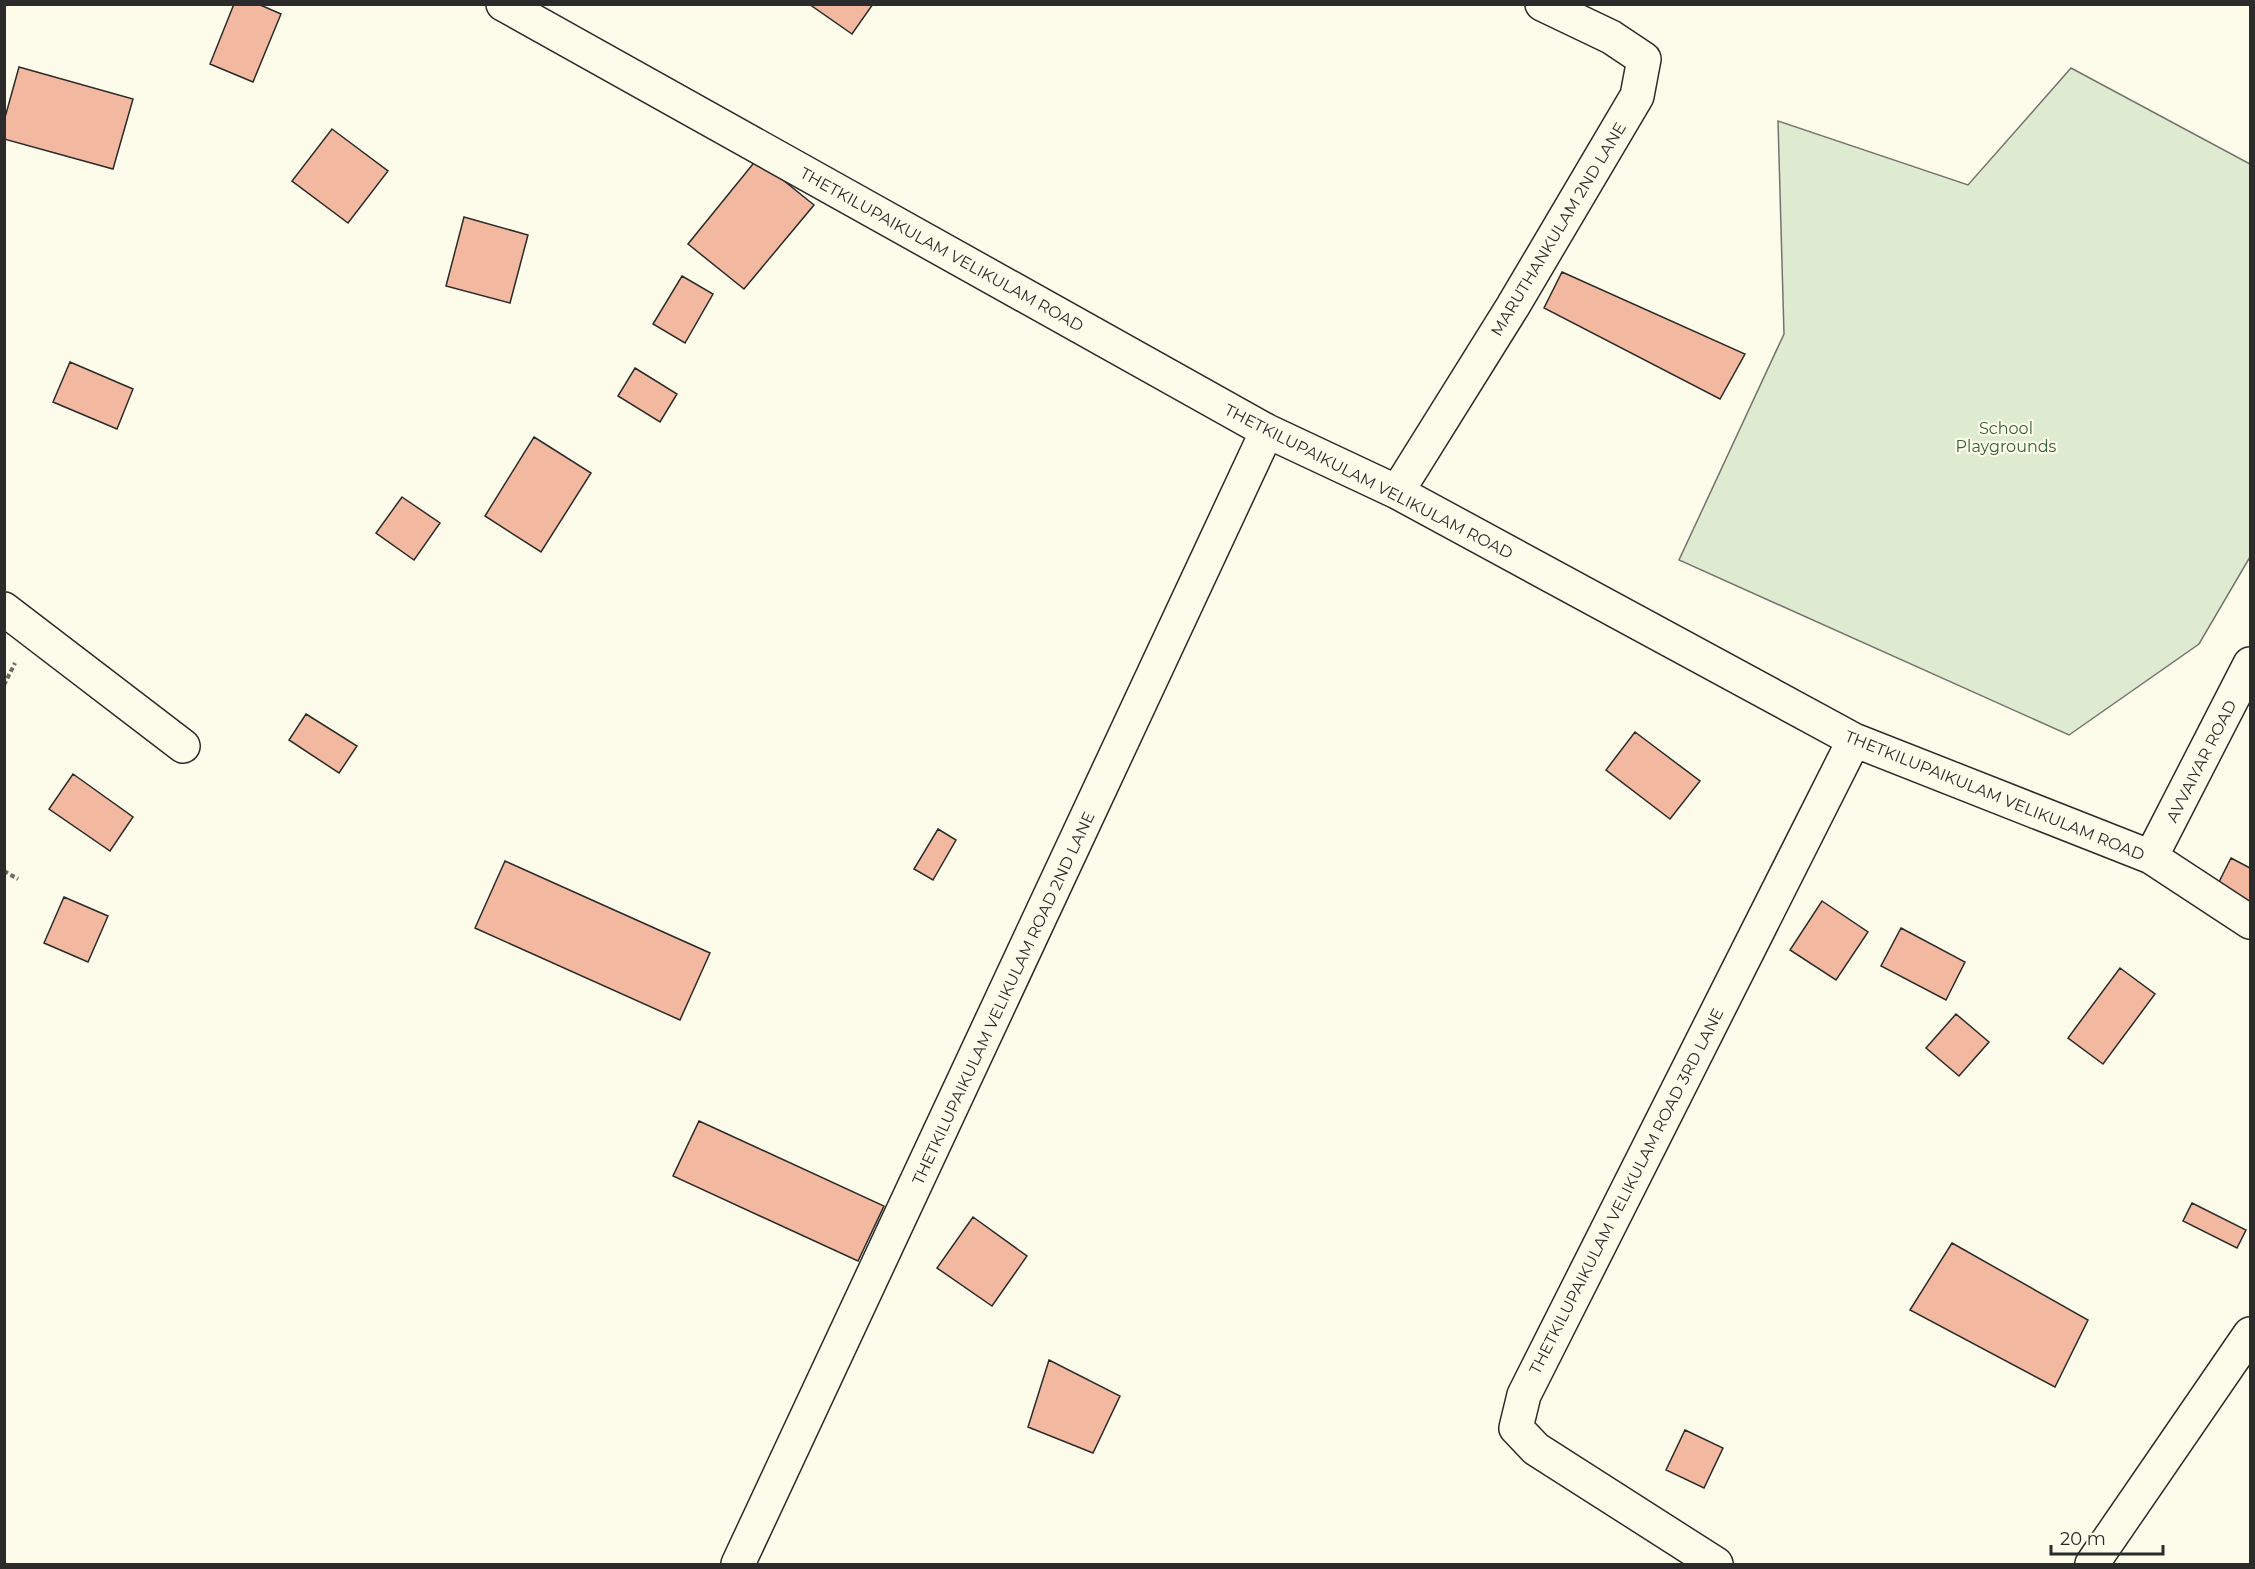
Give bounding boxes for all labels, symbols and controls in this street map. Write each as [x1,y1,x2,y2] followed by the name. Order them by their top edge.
[1487,119,1630,340] street label: MARUTHANKULAM 2ND LANE
[797,163,1087,336] street label: THETKILUPAIKULAM VELIKULAM ROAD
[1221,400,1516,563] street label: THETKILUPAIKULAM VELIKULAM ROAD
[1956,419,2057,456] park label: School Playgrounds
[2162,697,2241,826] street label: AVVAIYAR ROAD
[1842,726,2147,864] street label: THETKILUPAIKULAM VELIKULAM ROAD
[908,809,1099,1188] street label: THETKILUPAIKULAM VELIKULAM ROAD 2ND LANE
[1525,1005,1728,1377] street label: THETKILUPAIKULAM VELIKULAM ROAD 3RD LANE
[2051,1518,2164,1556] scale bar
[2060,1528,2106,1550] text: 20 m

